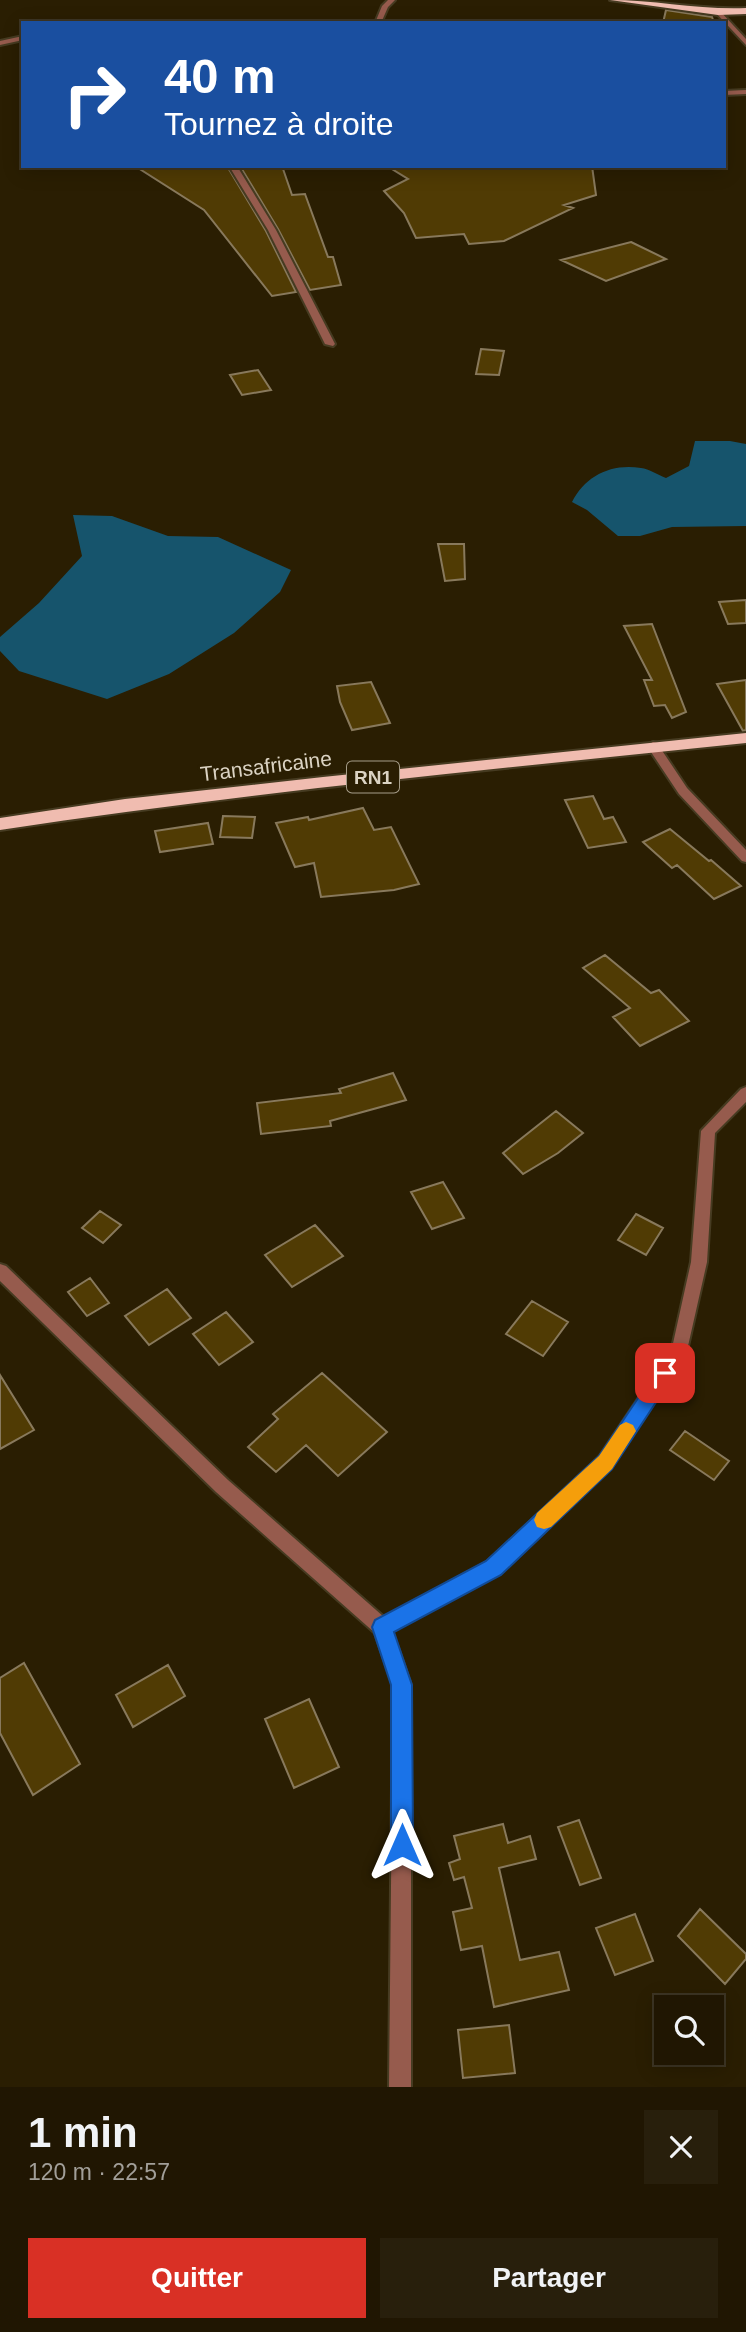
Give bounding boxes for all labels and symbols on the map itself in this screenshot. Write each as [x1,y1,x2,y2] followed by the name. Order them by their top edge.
[199,747,333,785] street label: Transafricaine
[347,762,399,792] road number: RN1
[635,1343,695,1403] pin
[365,1808,439,1882] position arrow

